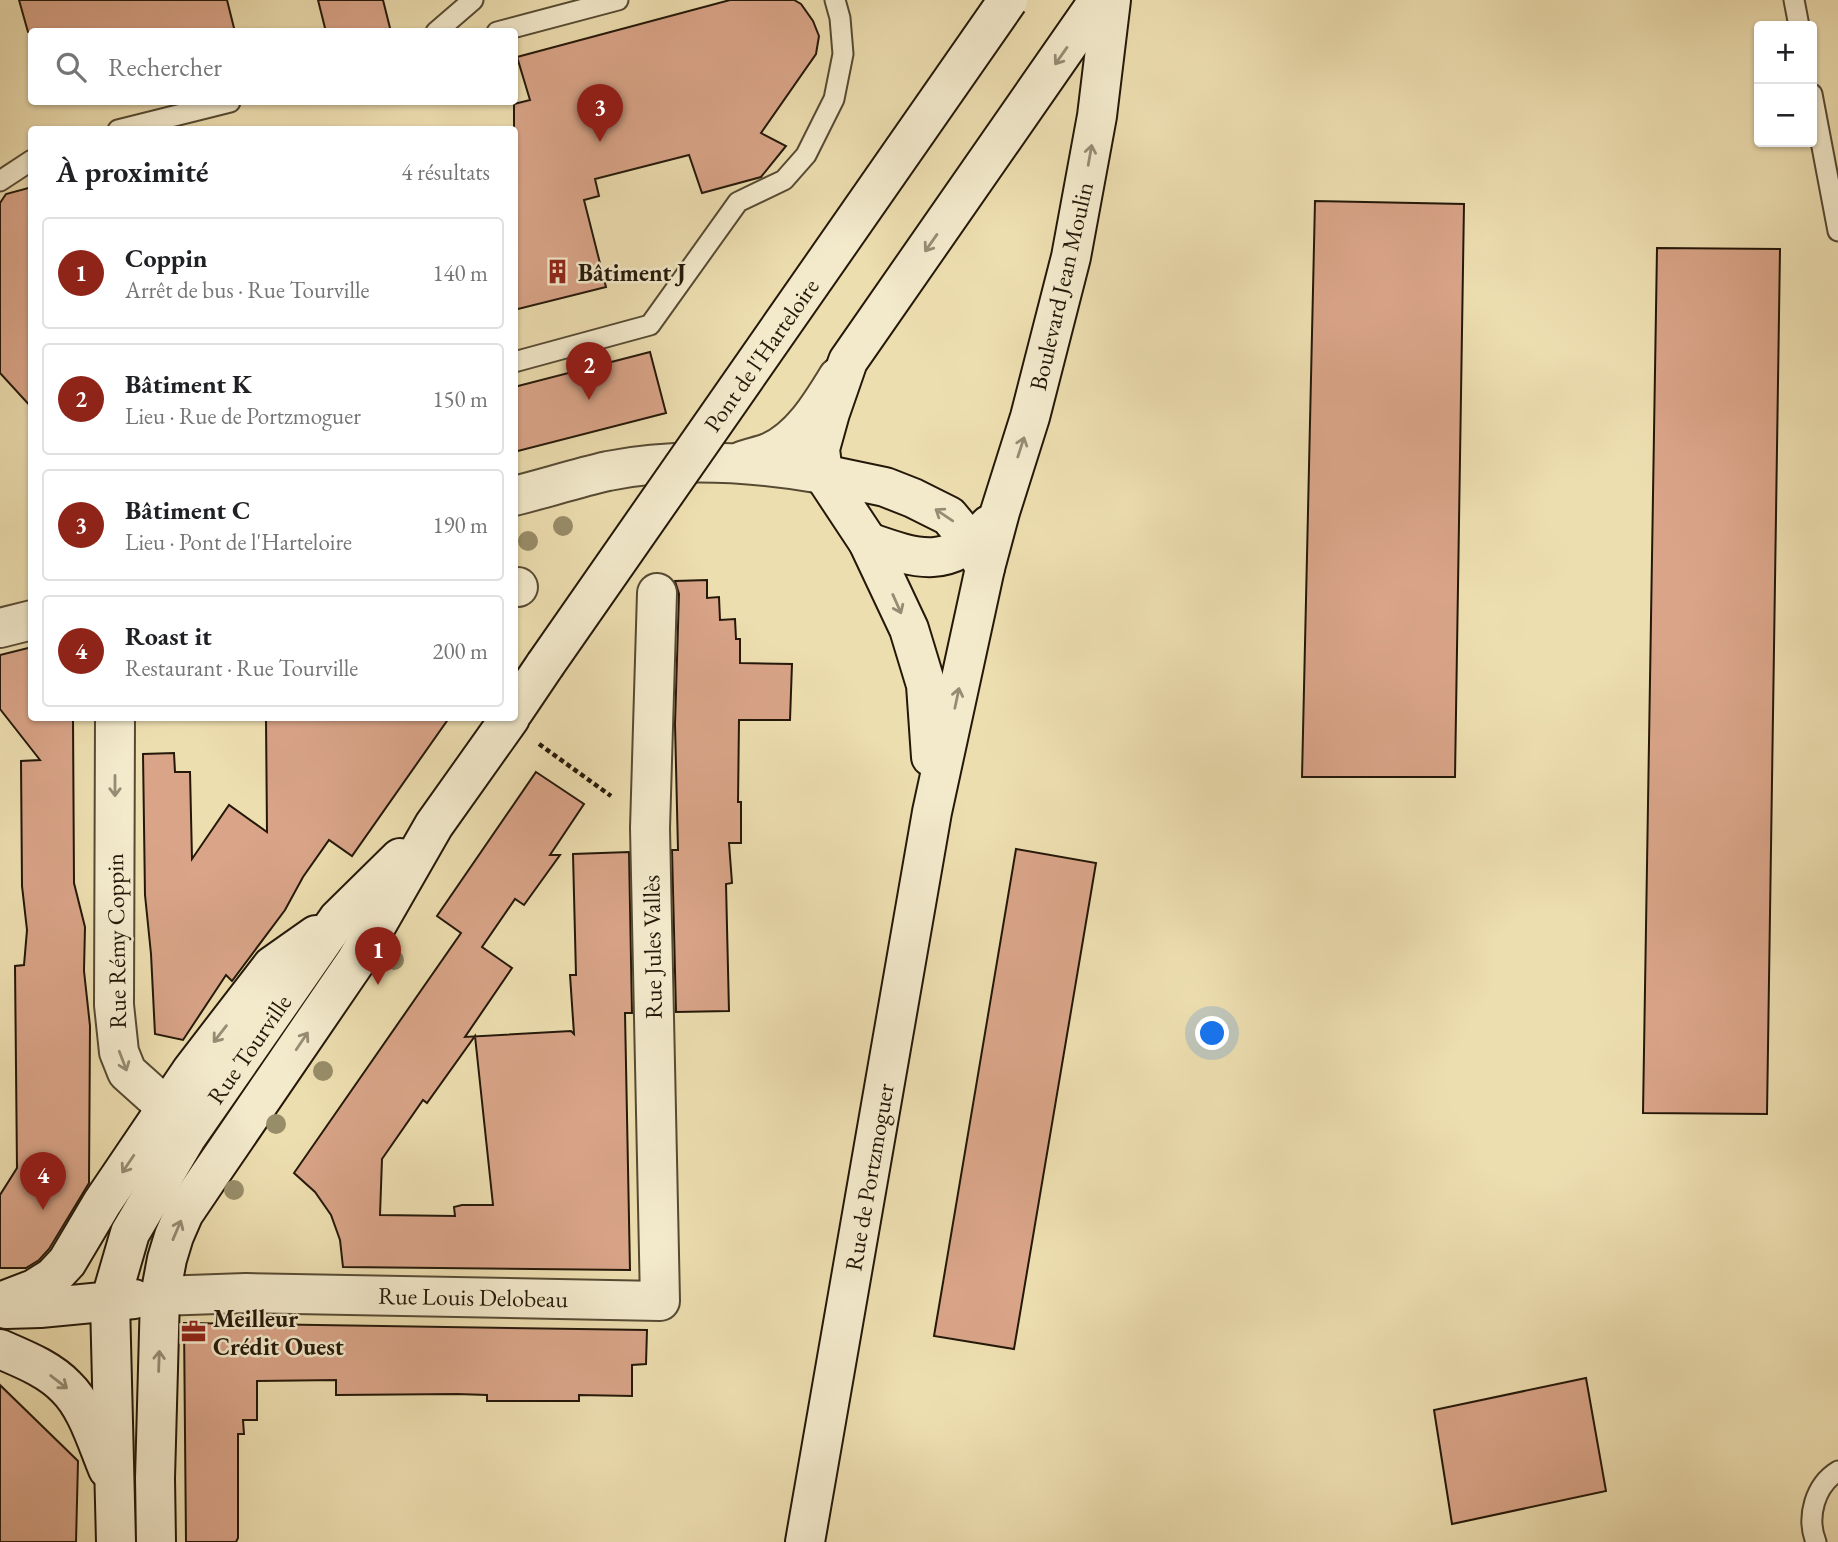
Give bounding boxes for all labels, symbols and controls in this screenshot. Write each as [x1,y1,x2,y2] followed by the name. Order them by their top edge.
[1754,21,1817,147] map controls
[1754,21,1817,84] button: +
[28,28,518,105] search box
[1053,46,1068,65] one-way arrow
[52,48,90,86] icon: search
[108,50,222,84] text: Rechercher
[577,84,623,142] pin: 3
[1754,84,1817,147] button: −
[1084,144,1097,167] one-way arrow
[56,152,208,191] text: À proximité
[402,157,490,187] text: 4 résultats
[1022,178,1100,393] street label: Boulevard Jean Moulin
[924,233,938,252] one-way arrow
[125,241,208,275] text: Coppin
[578,257,686,288] place label: Bâtiment J
[75,258,87,288] text: 1
[432,258,488,288] text: 140 m
[544,258,572,286] building icon: Bâtiment J
[697,272,825,438] street label: Pont de l'Harteloire
[125,275,369,305] text: Arrêt de bus · Rue Tourville
[566,342,612,400] pin: 2
[125,367,252,401] text: Bâtiment K
[75,384,87,414] text: 2
[432,384,488,414] text: 150 m
[125,401,361,431] text: Lieu · Rue de Portzmoguer
[1015,437,1028,459] one-way arrow
[125,493,251,527] text: Bâtiment C
[935,508,954,522] one-way arrow
[75,510,87,540] text: 3
[432,510,488,540] text: 190 m
[125,527,352,557] text: Lieu · Pont de l'Harteloire
[891,593,904,614] one-way arrow
[125,619,212,653] text: Roast it
[75,636,87,666] text: 4
[432,636,488,666] text: 200 m
[125,653,358,683] text: Restaurant · Rue Tourville
[951,687,964,710] one-way arrow
[108,774,122,797] one-way arrow
[99,853,133,1029] street label: Rue Rémy Coppin
[635,875,669,1019] street label: Rue Jules Vallès
[355,927,401,985] pin: 1
[200,988,298,1110] street label: Rue Tourville
[1195,1016,1229,1050] your location
[212,1024,227,1042] one-way arrow
[295,1031,309,1051] one-way arrow
[118,1050,130,1071] one-way arrow
[837,1081,901,1273] street label: Rue de Portzmoguer
[20,1152,66,1210] pin: 4
[121,1153,135,1173] one-way arrow
[171,1220,184,1241] one-way arrow
[378,1280,569,1314] street label: Rue Louis Delobeau
[213,1303,344,1362] place label: Meilleur Crédit Ouest
[179,1318,207,1346] office icon: Meilleur Crédit Ouest
[152,1349,165,1372] one-way arrow
[50,1374,68,1390] one-way arrow

